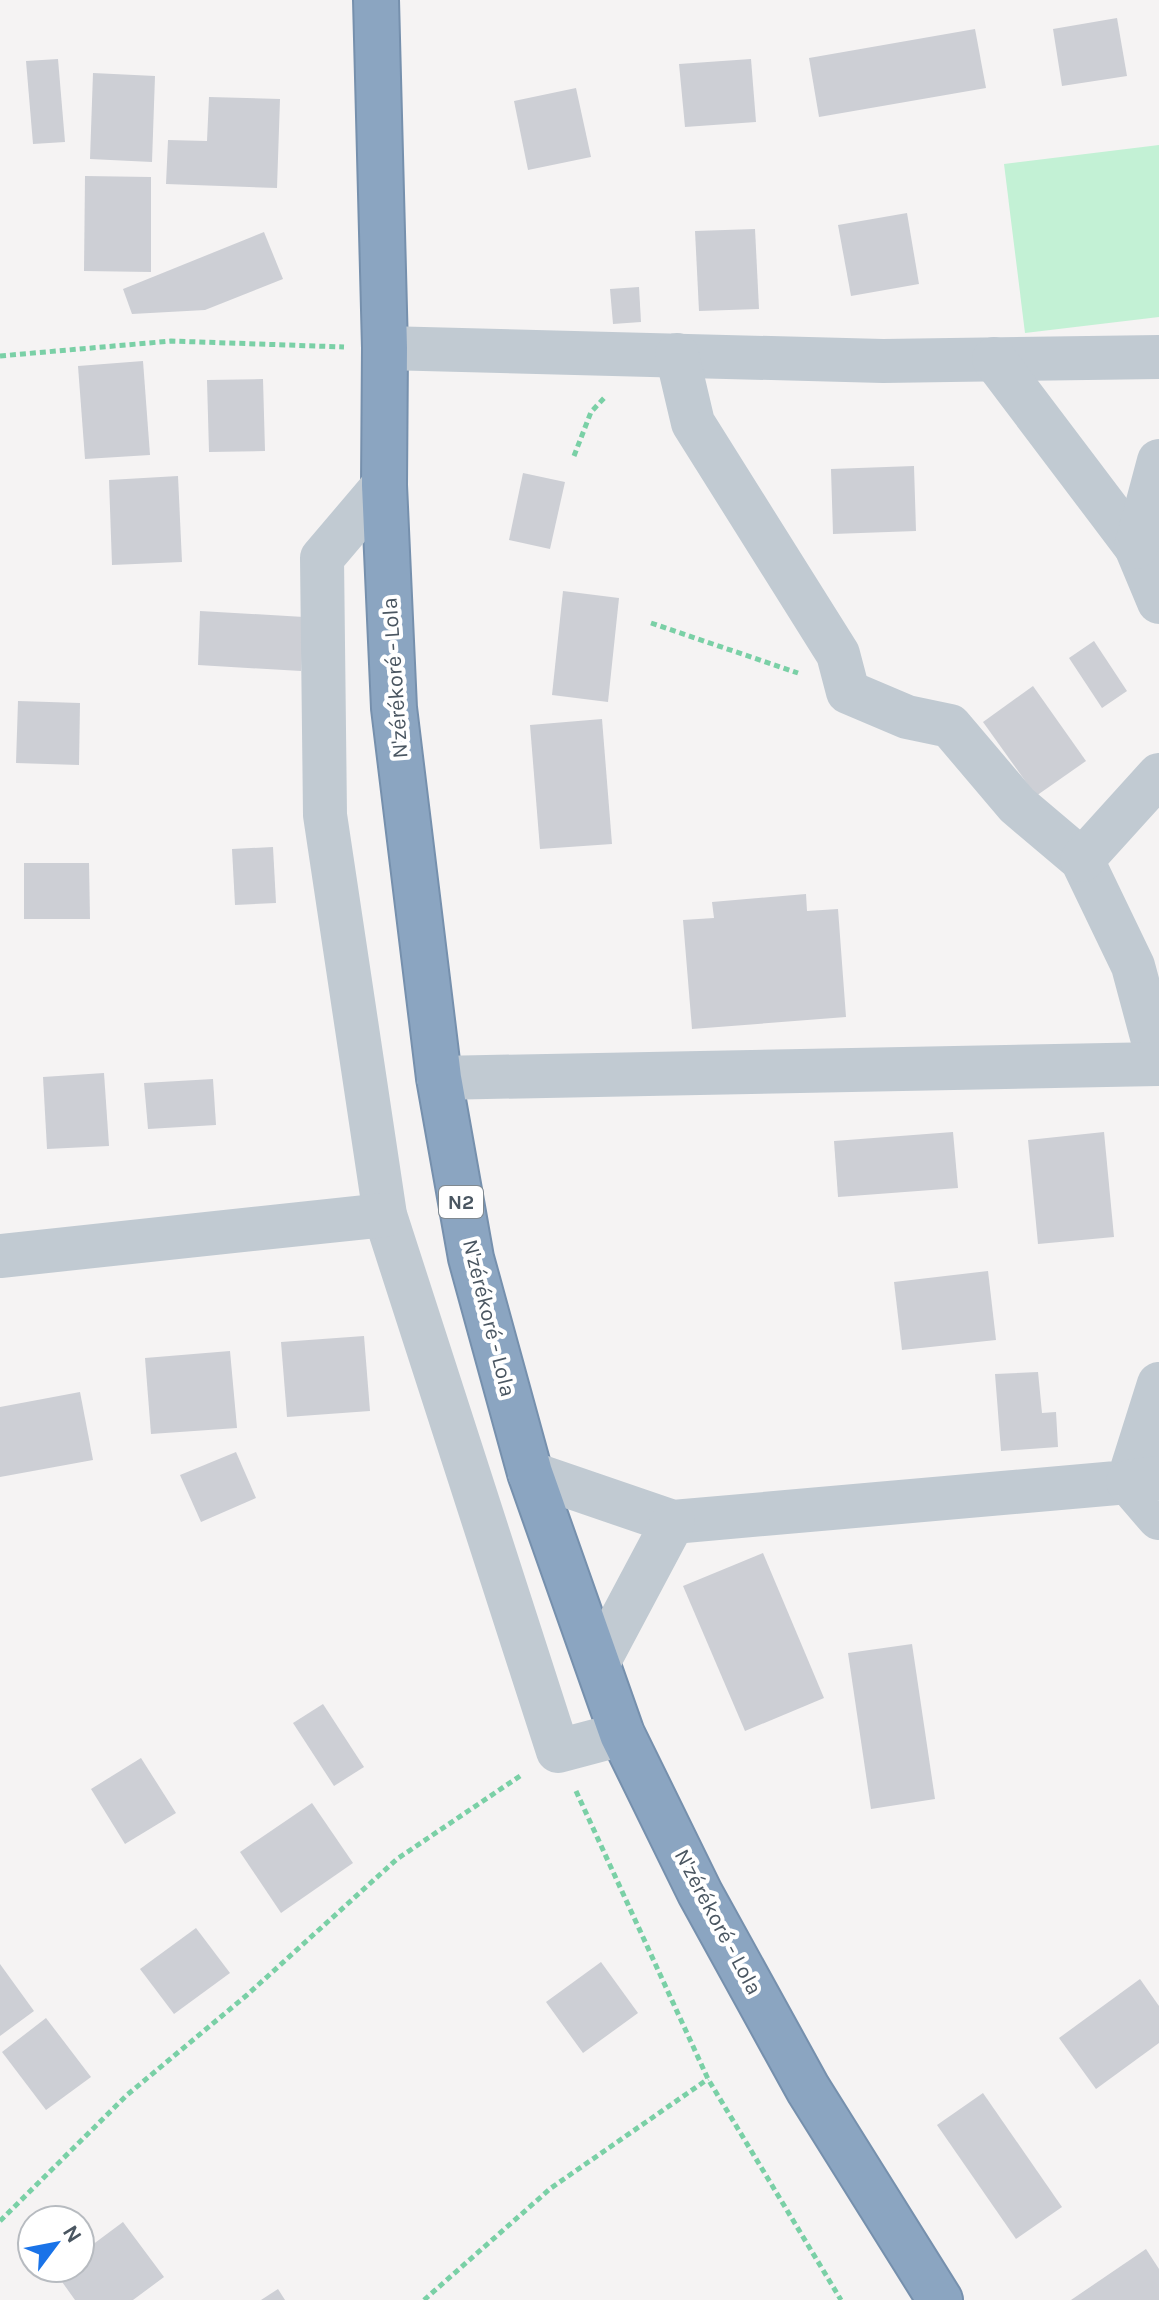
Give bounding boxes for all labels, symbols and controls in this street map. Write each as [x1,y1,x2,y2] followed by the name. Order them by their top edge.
[376,597,414,759] street label: N'zérékoré - Lola
[439,1186,483,1218] road number: N2
[457,1237,521,1399] street label: N'zérékoré - Lola
[669,1845,767,1999] street label: N'zérékoré - Lola
[16,2204,96,2284] north arrow
[57,2220,87,2248] text: N

